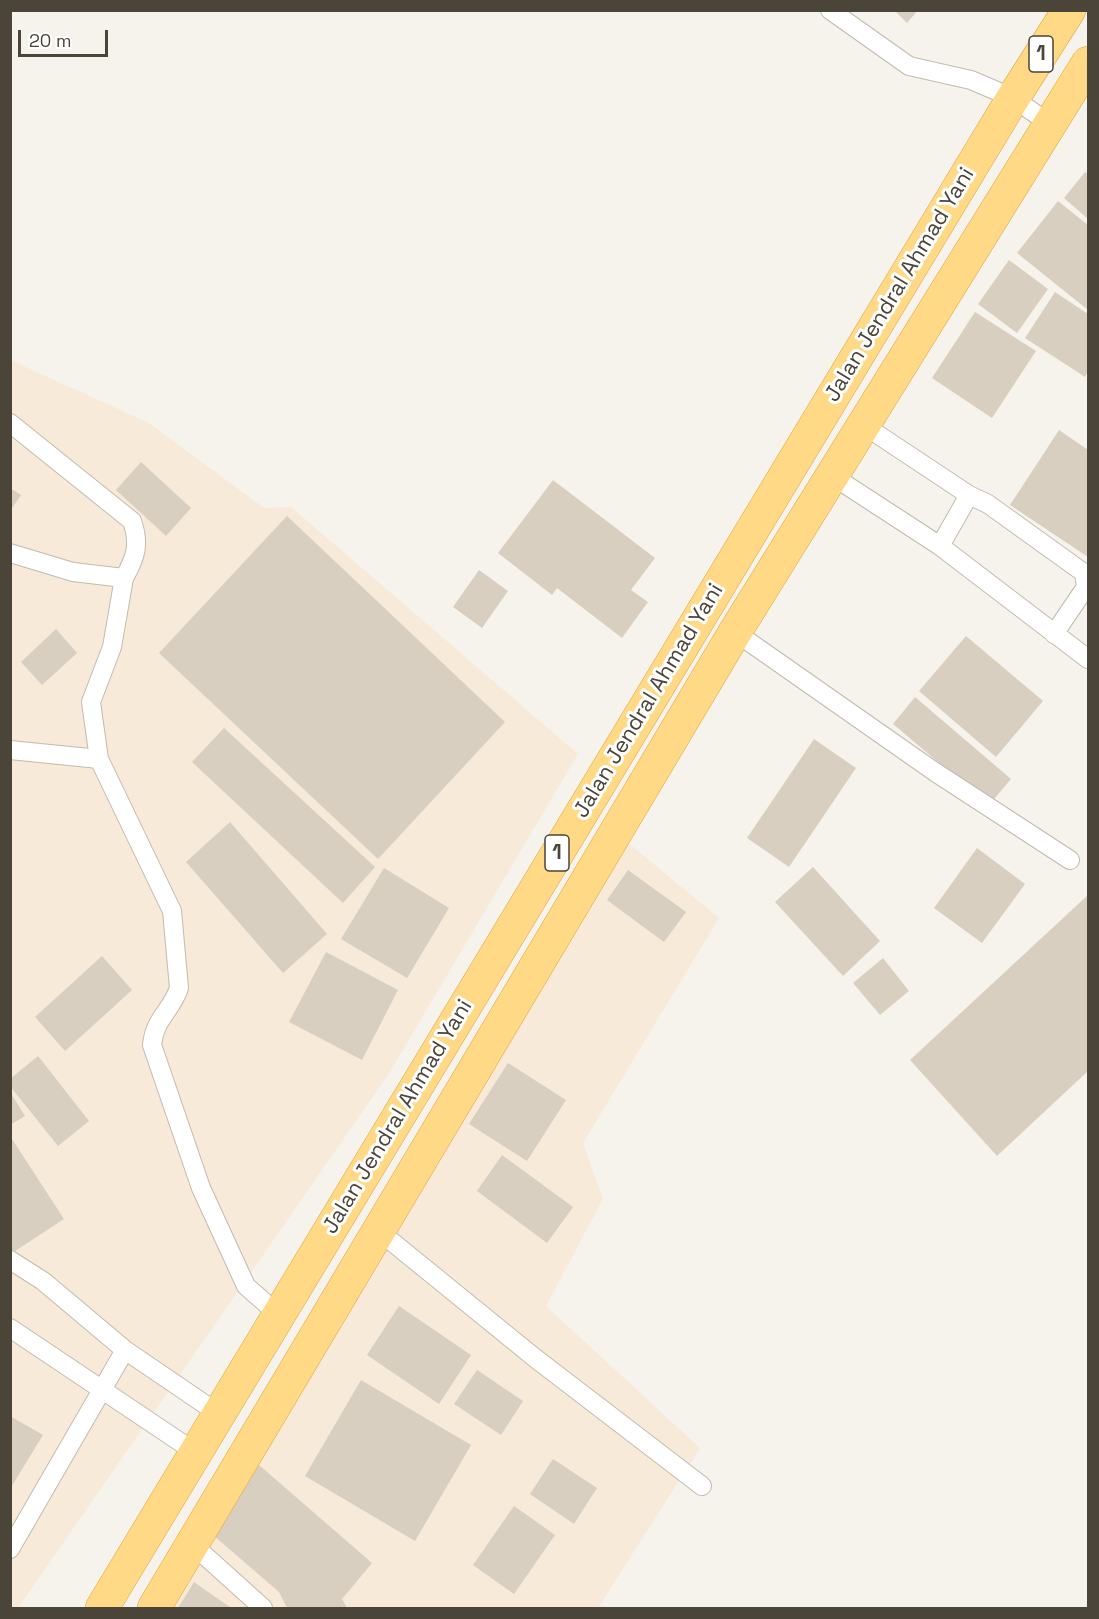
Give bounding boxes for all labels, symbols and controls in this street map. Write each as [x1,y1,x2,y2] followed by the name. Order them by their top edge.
[21,18,111,56] scale bar
[29,29,72,52] text: 20 m
[1029,36,1053,72] road number: 1
[819,163,981,407] street label: Jalan Jendral Ahmad Yani
[568,579,730,823] street label: Jalan Jendral Ahmad Yani
[545,835,569,871] road number: 1
[317,995,479,1239] street label: Jalan Jendral Ahmad Yani

